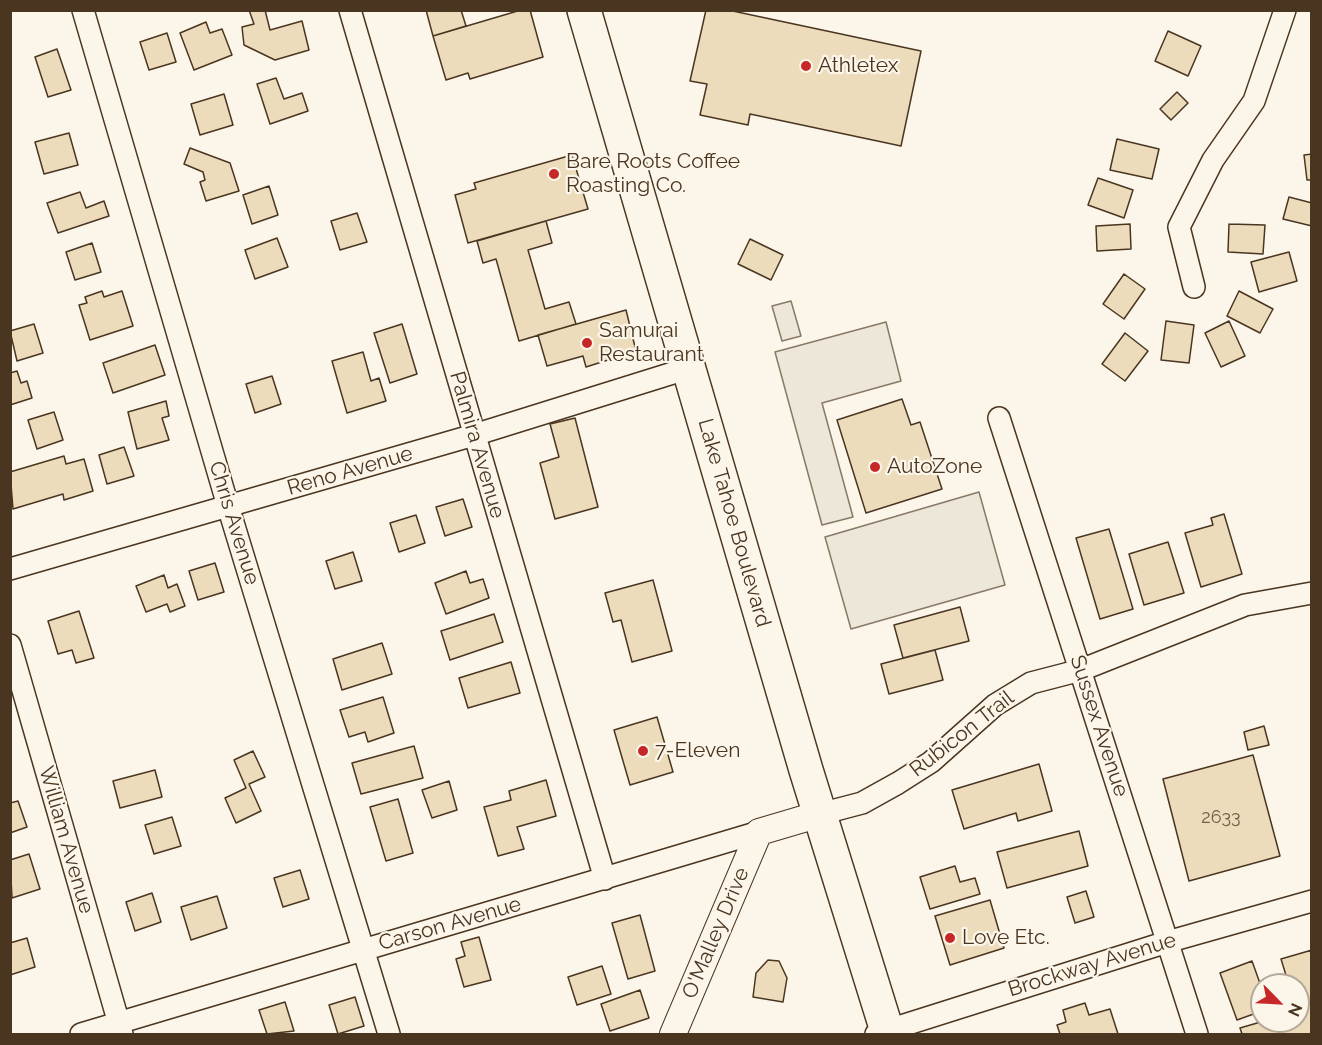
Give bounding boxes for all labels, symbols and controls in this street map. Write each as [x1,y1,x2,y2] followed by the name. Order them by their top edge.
[818,53,898,79] place label: Athletex
[799,59,813,73] marker: Athletex
[566,149,740,199] place label: Bare Roots Coffee Roasting Co.
[547,167,561,181] marker: Bare Roots Coffee Roasting Co.
[599,318,704,368] place label: Samurai Restaurant
[580,336,594,350] marker: Samurai Restaurant
[444,369,510,521] street label: Palmira Avenue
[692,416,776,630] street label: Lake Tahoe Boulevard
[284,441,416,501] street label: Reno Avenue
[887,454,982,480] place label: AutoZone
[203,458,265,588] street label: Chris Avenue
[868,460,882,474] marker: AutoZone
[1064,652,1134,800] street label: Sussex Avenue
[905,686,1019,782] street label: Rubicon Trail
[655,738,740,764] place label: 7-Eleven
[636,744,650,758] marker: 7-Eleven
[33,763,99,917] street label: William Avenue
[1201,807,1241,829] house number: 2633
[677,864,755,1002] street label: O'Malley Drive
[376,892,524,956] street label: Carson Avenue
[962,925,1050,951] place label: Love Etc.
[1005,927,1179,1003] street label: Brockway Avenue
[943,931,957,945] marker: Love Etc.
[1250,973,1310,1033] north arrow
[1284,1000,1306,1019] text: N

